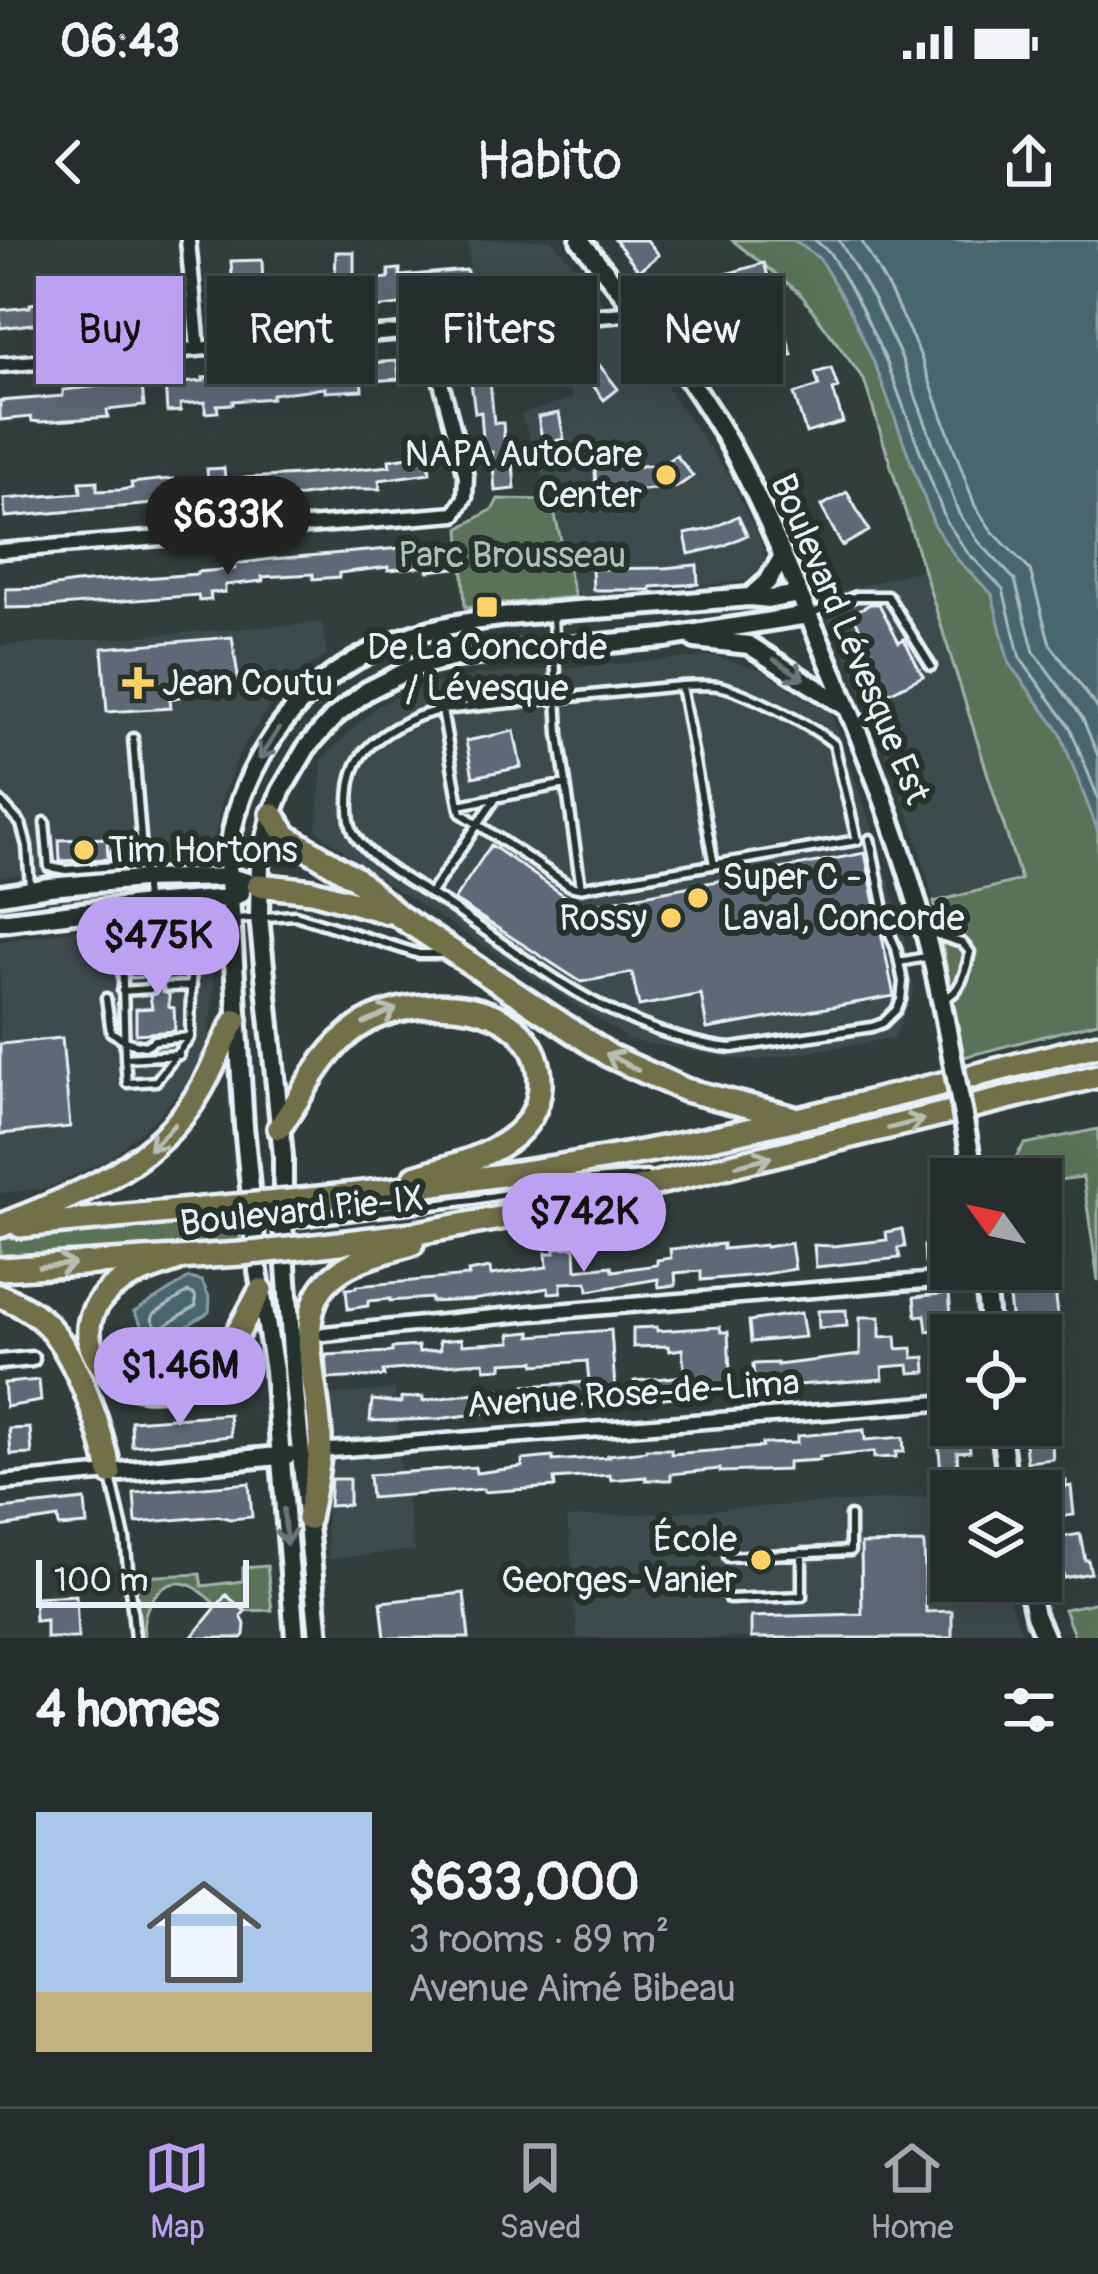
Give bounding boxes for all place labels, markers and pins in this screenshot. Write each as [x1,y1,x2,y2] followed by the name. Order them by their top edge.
[405,432,642,518] place label: NAPA AutoCare Center
[653,462,679,488] marker: NAPA AutoCare Center
[144,476,312,578] pin: $633K
[474,594,500,620] marker: De La Concorde / Lévesque
[367,625,607,711] place label: De La Concorde / Lévesque
[162,661,333,706] place label: Jean Coutu
[125,670,151,696] marker: Jean Coutu
[108,828,298,873] place label: Tim Hortons
[71,837,97,863] marker: Tim Hortons
[722,855,965,941] place label: Super C - Laval, Concorde
[685,885,711,911] marker: Super C - Laval, Concorde
[559,896,647,941] place label: Rossy
[74,897,242,999] pin: $475K
[658,905,684,931] marker: Rossy
[500,1173,668,1275] pin: $742K
[82,1327,278,1429] pin: $1.46M
[501,1517,737,1603] place label: École Georges-Vanier
[748,1547,774,1573] marker: École Georges-Vanier

